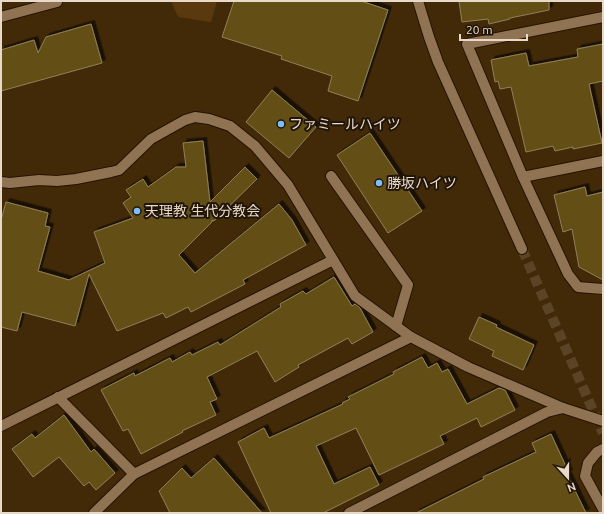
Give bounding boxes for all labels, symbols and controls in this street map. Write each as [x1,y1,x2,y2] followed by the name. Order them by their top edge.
[460,16,527,42] scale bar
[466,23,493,36] text: 20 m
[289,116,401,132] place label: ファミールハイツ
[276,119,286,129] marker: ファミールハイツ
[387,175,457,191] place label: 勝坂ハイツ
[374,178,384,188] marker: 勝坂ハイツ
[145,203,260,219] place label: 天理教 生代分教会
[132,206,142,216] marker: 天理教 生代分教会
[548,458,588,498] north arrow
[566,480,578,494] text: N

